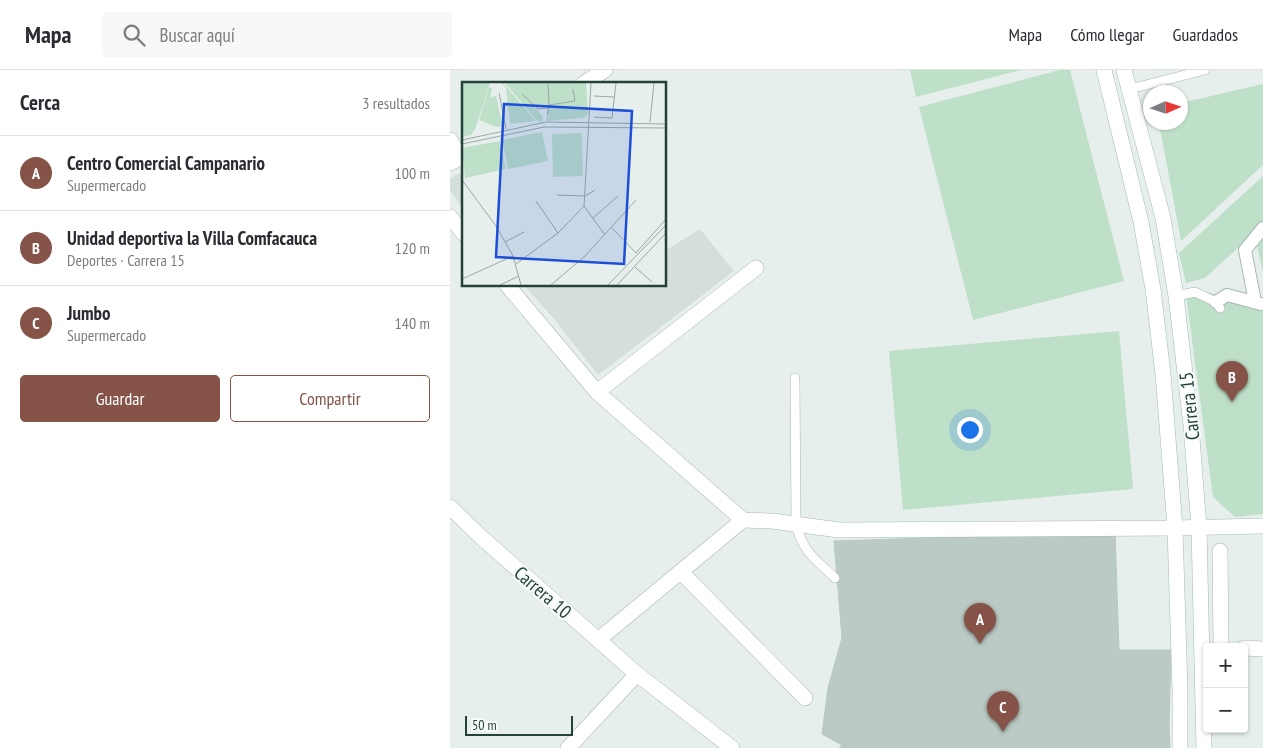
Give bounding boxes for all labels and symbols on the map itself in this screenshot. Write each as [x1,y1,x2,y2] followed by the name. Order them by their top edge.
[462,82,666,286] inset map
[1143,85,1188,130] north arrow
[1216,361,1248,402] pin: B
[1173,371,1205,441] street label: Carrera 15
[957,417,983,443] your location
[509,561,577,623] street label: Carrera 10
[964,603,996,644] pin: A
[987,691,1019,732] pin: C
[465,713,572,736] scale bar

